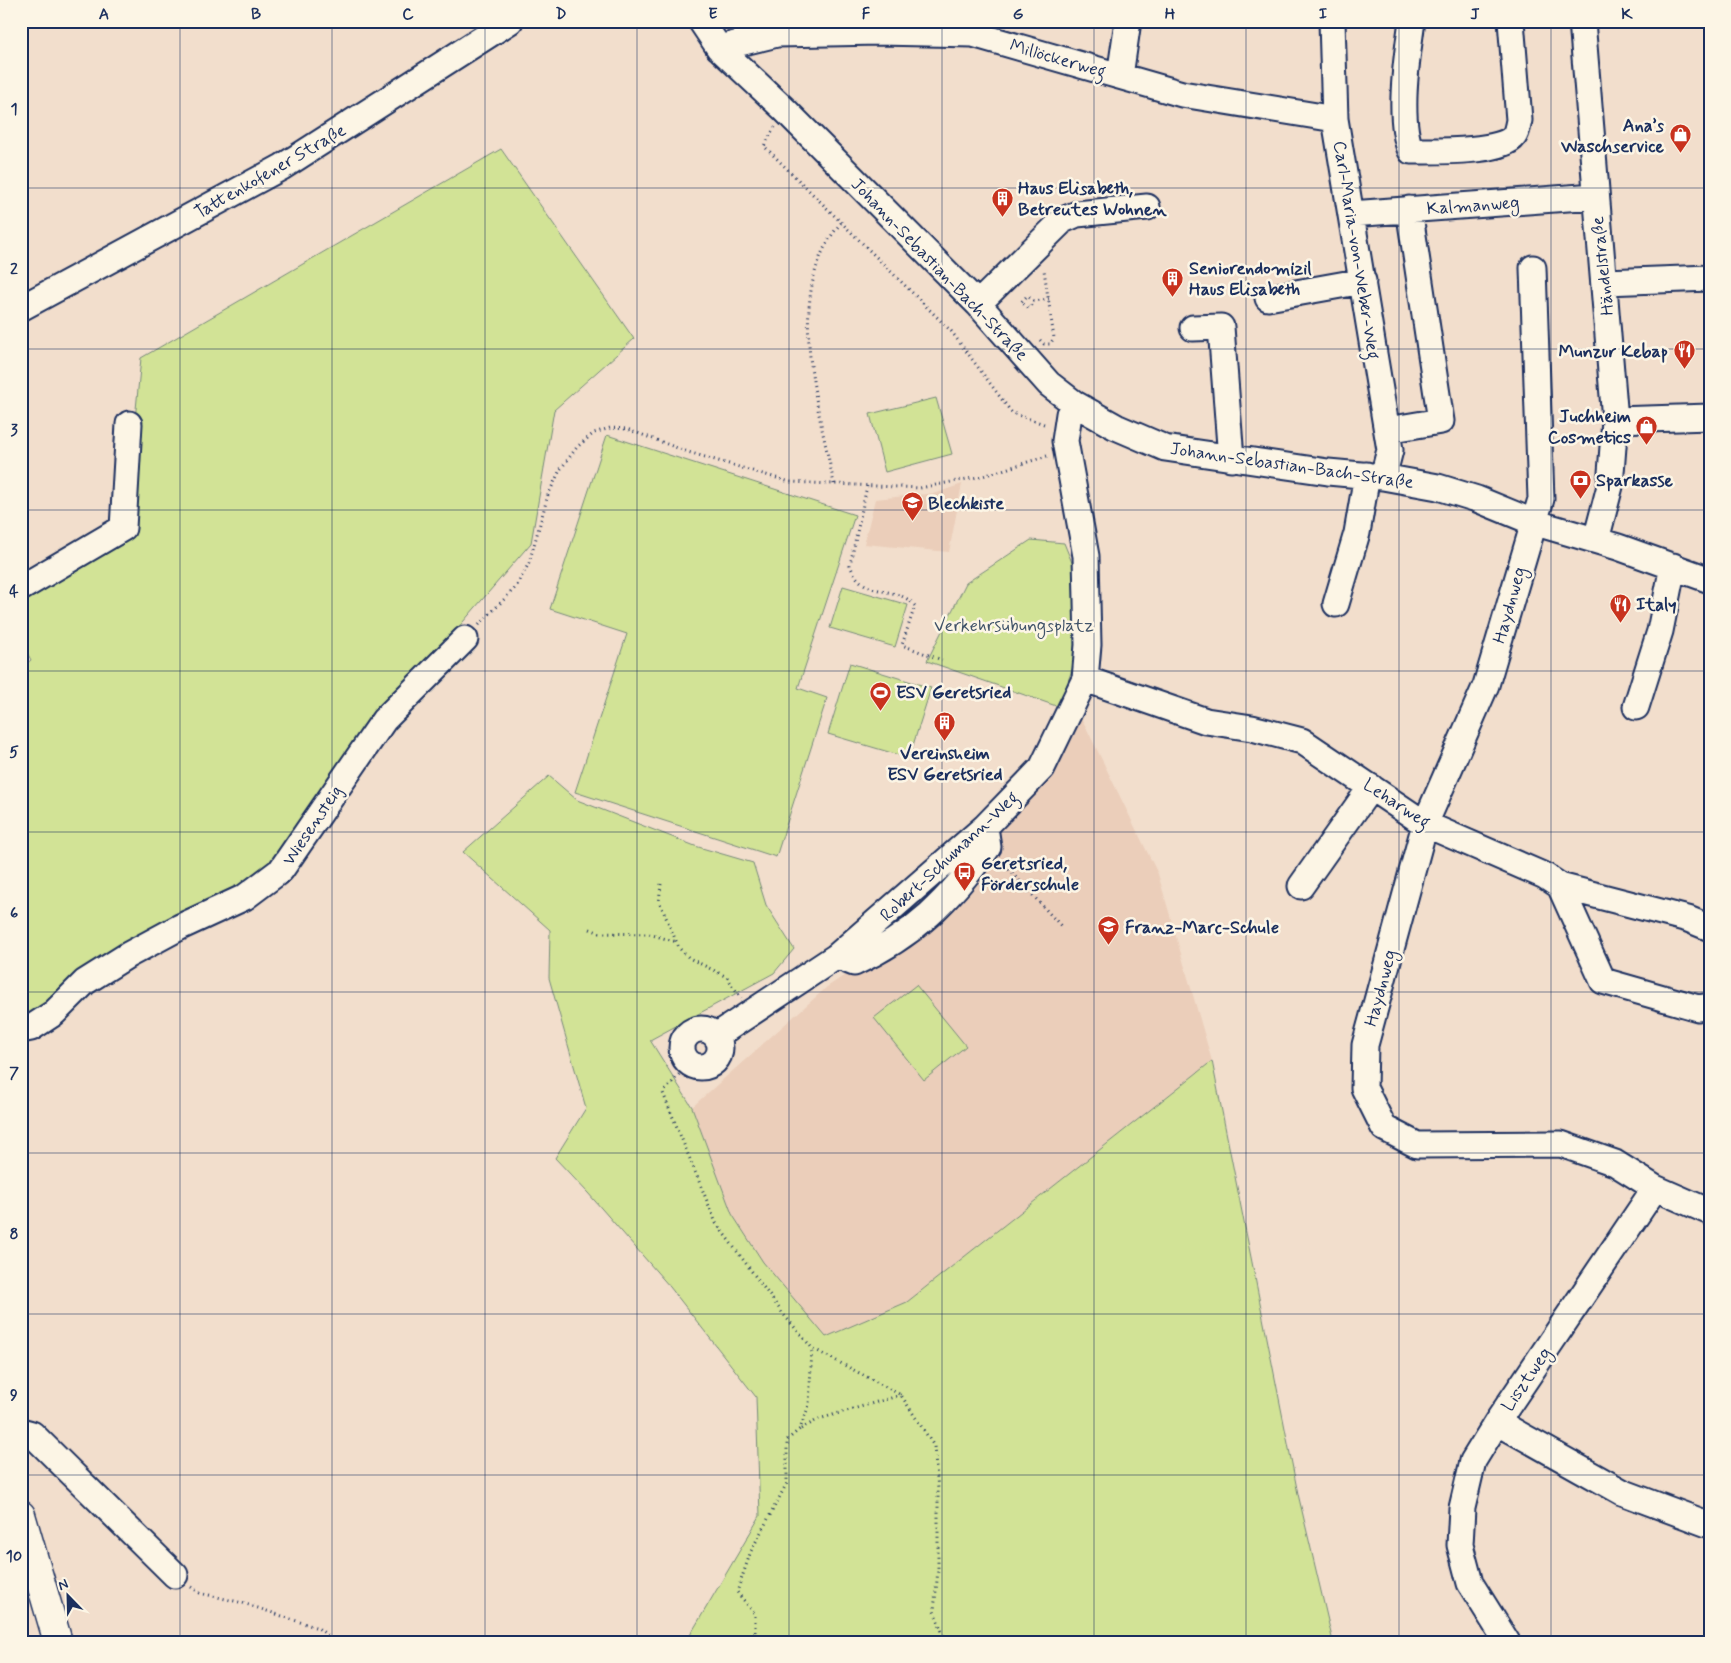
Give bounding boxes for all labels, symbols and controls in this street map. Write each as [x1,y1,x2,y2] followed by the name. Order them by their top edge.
[99,4,109,25] text: A
[251,4,261,25] text: B
[402,4,414,25] text: C
[555,4,567,25] text: D
[708,4,718,25] text: E
[862,4,871,25] text: F
[1013,4,1024,25] text: G
[1165,4,1176,25] text: H
[1319,4,1328,25] text: I
[1470,4,1480,25] text: J
[1621,4,1633,25] text: K
[1006,34,1109,86] street label: Millöckerweg
[10,99,18,120] text: 1
[1560,114,1665,159] place label: Ana’s Waschservice
[190,119,351,225] street label: Tattenkofener Straße
[1668,123,1692,154] shop icon: Ana’s Waschservice
[1325,139,1385,362] street label: Carl-Maria-von-Weber-Weg
[845,173,1033,366] street label: Johann-Sebastian-Bach-Straße
[1018,177,1168,222] place label: Haus Elisabeth, Betreutes Wohnen
[990,186,1014,217] building icon: Haus Elisabeth, Betreutes Wohnen
[1426,191,1520,222] street label: Kalmanweg
[1586,215,1620,317] street label: Händelstraße
[1189,257,1312,302] place label: Seniorendomizil Haus Elisabeth
[10,259,18,280] text: 2
[1161,266,1185,297] building icon: Seniorendomizil Haus Elisabeth
[1672,339,1696,370] restaurant icon: Munzur Kebap
[1558,340,1668,364] place label: Munzur Kebap
[1548,405,1631,450] place label: Juchheim Cosmetics
[1635,414,1659,445] shop icon: Juchheim Cosmetics
[10,420,18,441] text: 3
[1169,437,1415,495] street label: Johann-Sebastian-Bach-Straße
[1568,468,1592,499] bank icon: Sparkasse
[1596,469,1674,493] place label: Sparkasse
[900,491,924,522] school or university icon: Blechkiste
[928,492,1004,516] place label: Blechkiste
[1488,564,1533,647] street label: Haydnweg
[9,581,19,602] text: 4
[1608,592,1632,623] restaurant icon: Italy
[1636,593,1677,617] place label: Italy
[934,614,1094,639] park label: Verkehrsübungsplatz
[868,680,892,711] sports icon: ESV Geretsried
[896,681,1011,705] place label: ESV Geretsried
[933,711,957,742] building icon: Vereinsheim ESV Geretsried
[9,742,19,763] text: 5
[887,742,1003,787] place label: Vereinsheim ESV Geretsried
[1357,773,1435,836] street label: Leharweg
[277,781,348,870] street label: Wiesensteig
[875,786,1026,929] street label: Robert-Schumann-Weg
[981,852,1079,897] place label: Geretsried, Förderschule
[953,861,977,892] bus stop icon: Geretsried, Förderschule
[10,903,18,924] text: 6
[1097,915,1121,946] school or university icon: Franz-Marc-Schule
[1125,916,1279,940] place label: Franz-Marc-Schule
[1359,947,1404,1030] street label: Haydnweg
[9,1063,19,1084] text: 7
[9,1224,19,1245] text: 8
[1497,1343,1558,1417] street label: Lisztweg
[10,1385,18,1406] text: 9
[6,1546,22,1567] text: 10
[42,1570,92,1620] north arrow
[56,1575,71,1595] text: N

